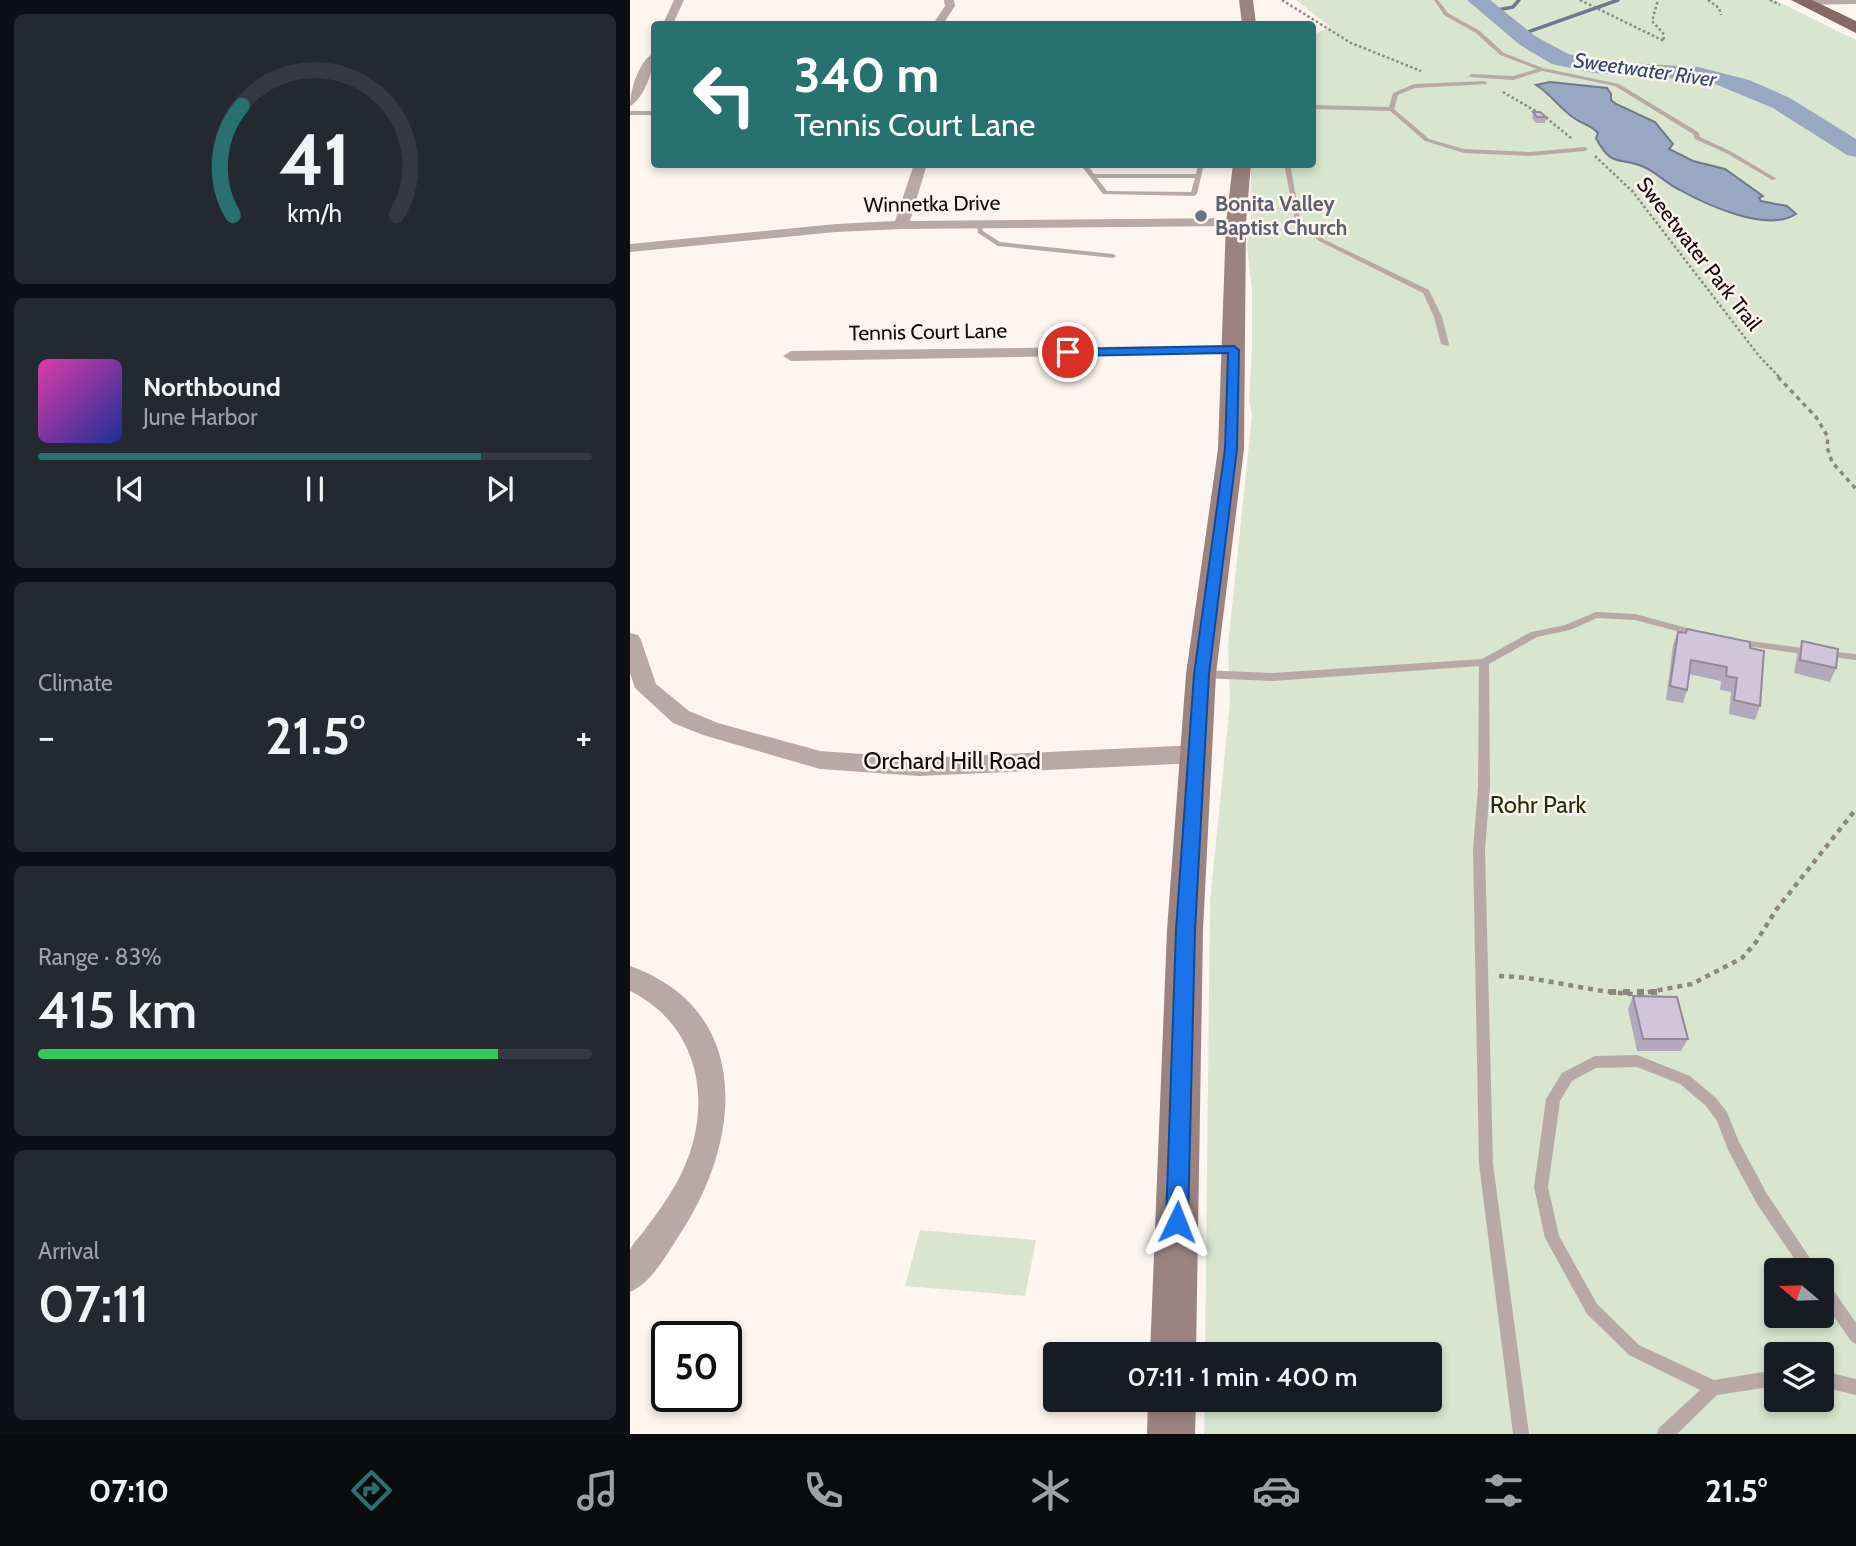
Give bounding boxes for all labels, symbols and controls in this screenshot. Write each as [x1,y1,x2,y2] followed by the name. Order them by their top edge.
[794,45,939,104] text: 340 m
[1572,47,1719,92] water label: Sweetwater River
[679,49,770,140] icon: left
[794,105,1035,144] text: Tennis Court Lane
[279,115,351,203] text: 41
[1632,172,1767,335] street label: Sweetwater Park Trail
[863,190,1001,217] street label: Winnetka Drive
[1215,191,1347,240] place label: Bonita Valley Baptist Church
[288,198,342,228] text: km/h
[1193,208,1209,224] marker: Bonita Valley Baptist Church
[849,318,1008,345] street label: Tennis Court Lane
[1038,322,1098,382] pin
[1049,333,1087,371] icon: arrive
[143,371,281,403] text: Northbound
[143,403,257,431] text: June Harbor
[111,470,149,508] icon: previous
[296,470,334,508] icon: pause
[481,470,519,508] icon: next
[38,669,113,697] text: Climate
[265,704,365,767] text: 21.5°
[38,713,55,760] text: −
[575,713,592,760] text: +
[863,746,1041,775] street label: Orchard Hill Road
[1490,790,1586,819] park label: Rohr Park
[38,943,162,971] text: Range · 83%
[38,978,197,1041] text: 415 km
[1140,1185,1214,1259] position arrow
[38,1237,99,1265] text: Arrival
[1764,1258,1834,1328] north arrow
[1764,1258,1834,1412] map controls
[38,1272,149,1335] text: 07:11
[651,1321,742,1412] speed limit sign: 50
[1764,1342,1834,1412] button: layers
[1128,1361,1357,1393] text: 07:11 · 1 min · 400 m
[347,1466,396,1515] icon: directions
[573,1466,622,1515] icon: music
[799,1466,848,1515] icon: phone
[1026,1466,1075,1515] icon: climate
[1252,1466,1301,1515] icon: car
[1479,1466,1528,1515] icon: filters
[89,1471,169,1510] text: 07:10
[1705,1471,1767,1510] text: 21.5°

